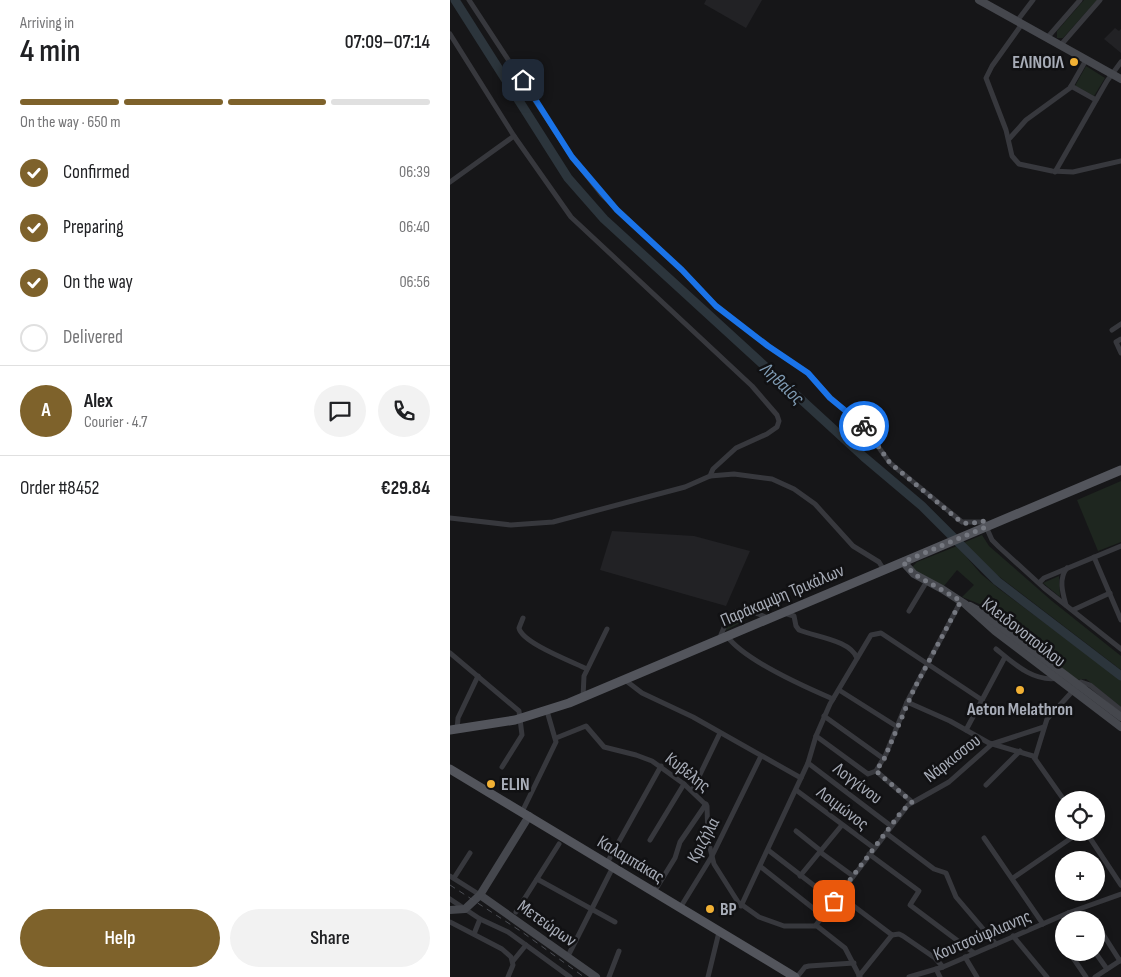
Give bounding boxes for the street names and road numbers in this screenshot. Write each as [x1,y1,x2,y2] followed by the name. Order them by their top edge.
[717,560,847,631] street label: Παράκαμψη Τρικάλων
[978,593,1070,672] street label: Κλειδονοπούλου
[920,730,985,787] street label: Νάρκισσου
[661,748,714,797] street label: Κυβέλης
[828,758,886,809] street label: Λογγίνου
[812,781,873,835] street label: Λοιμώνος
[683,814,724,866] street label: Κριζήλα
[593,831,668,888] street label: Καλαμπάκας
[513,896,580,951] street label: Μετεώρων
[930,905,1034,965] street label: Κουτσούφλιανης

